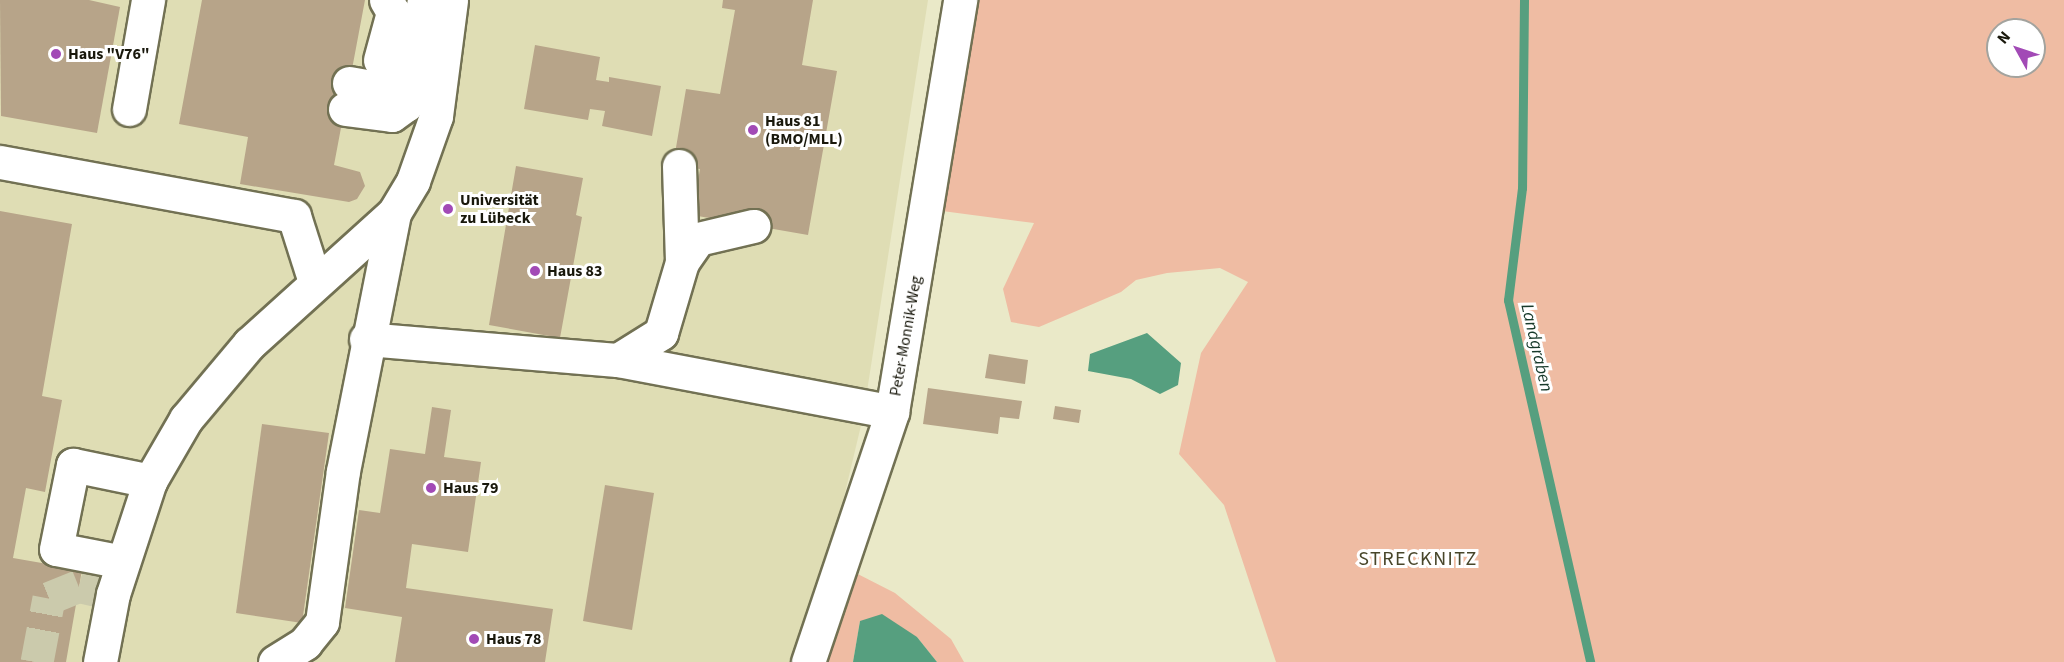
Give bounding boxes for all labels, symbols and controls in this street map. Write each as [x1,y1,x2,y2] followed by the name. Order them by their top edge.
[1986,18,2046,78] north arrow
[1992,27,2016,49] text: N
[68,44,150,64] place label: Haus "V76"
[49,47,63,61] marker: Haus "V76"
[765,111,843,149] place label: Haus 81 (BMO/MLL)
[746,123,760,137] marker: Haus 81 (BMO/MLL)
[460,190,539,228] place label: Universität zu Lübeck
[441,202,455,216] marker: Universität zu Lübeck
[547,261,602,281] place label: Haus 83
[528,264,542,278] marker: Haus 83
[886,274,926,398] street label: Peter-Monnik-Weg
[1515,302,1557,394] water label: Landgraben
[443,478,498,498] place label: Haus 79
[424,481,438,495] marker: Haus 79
[1358,547,1478,571] district label: STRECKNITZ
[486,629,541,649] place label: Haus 78
[467,632,481,646] marker: Haus 78

